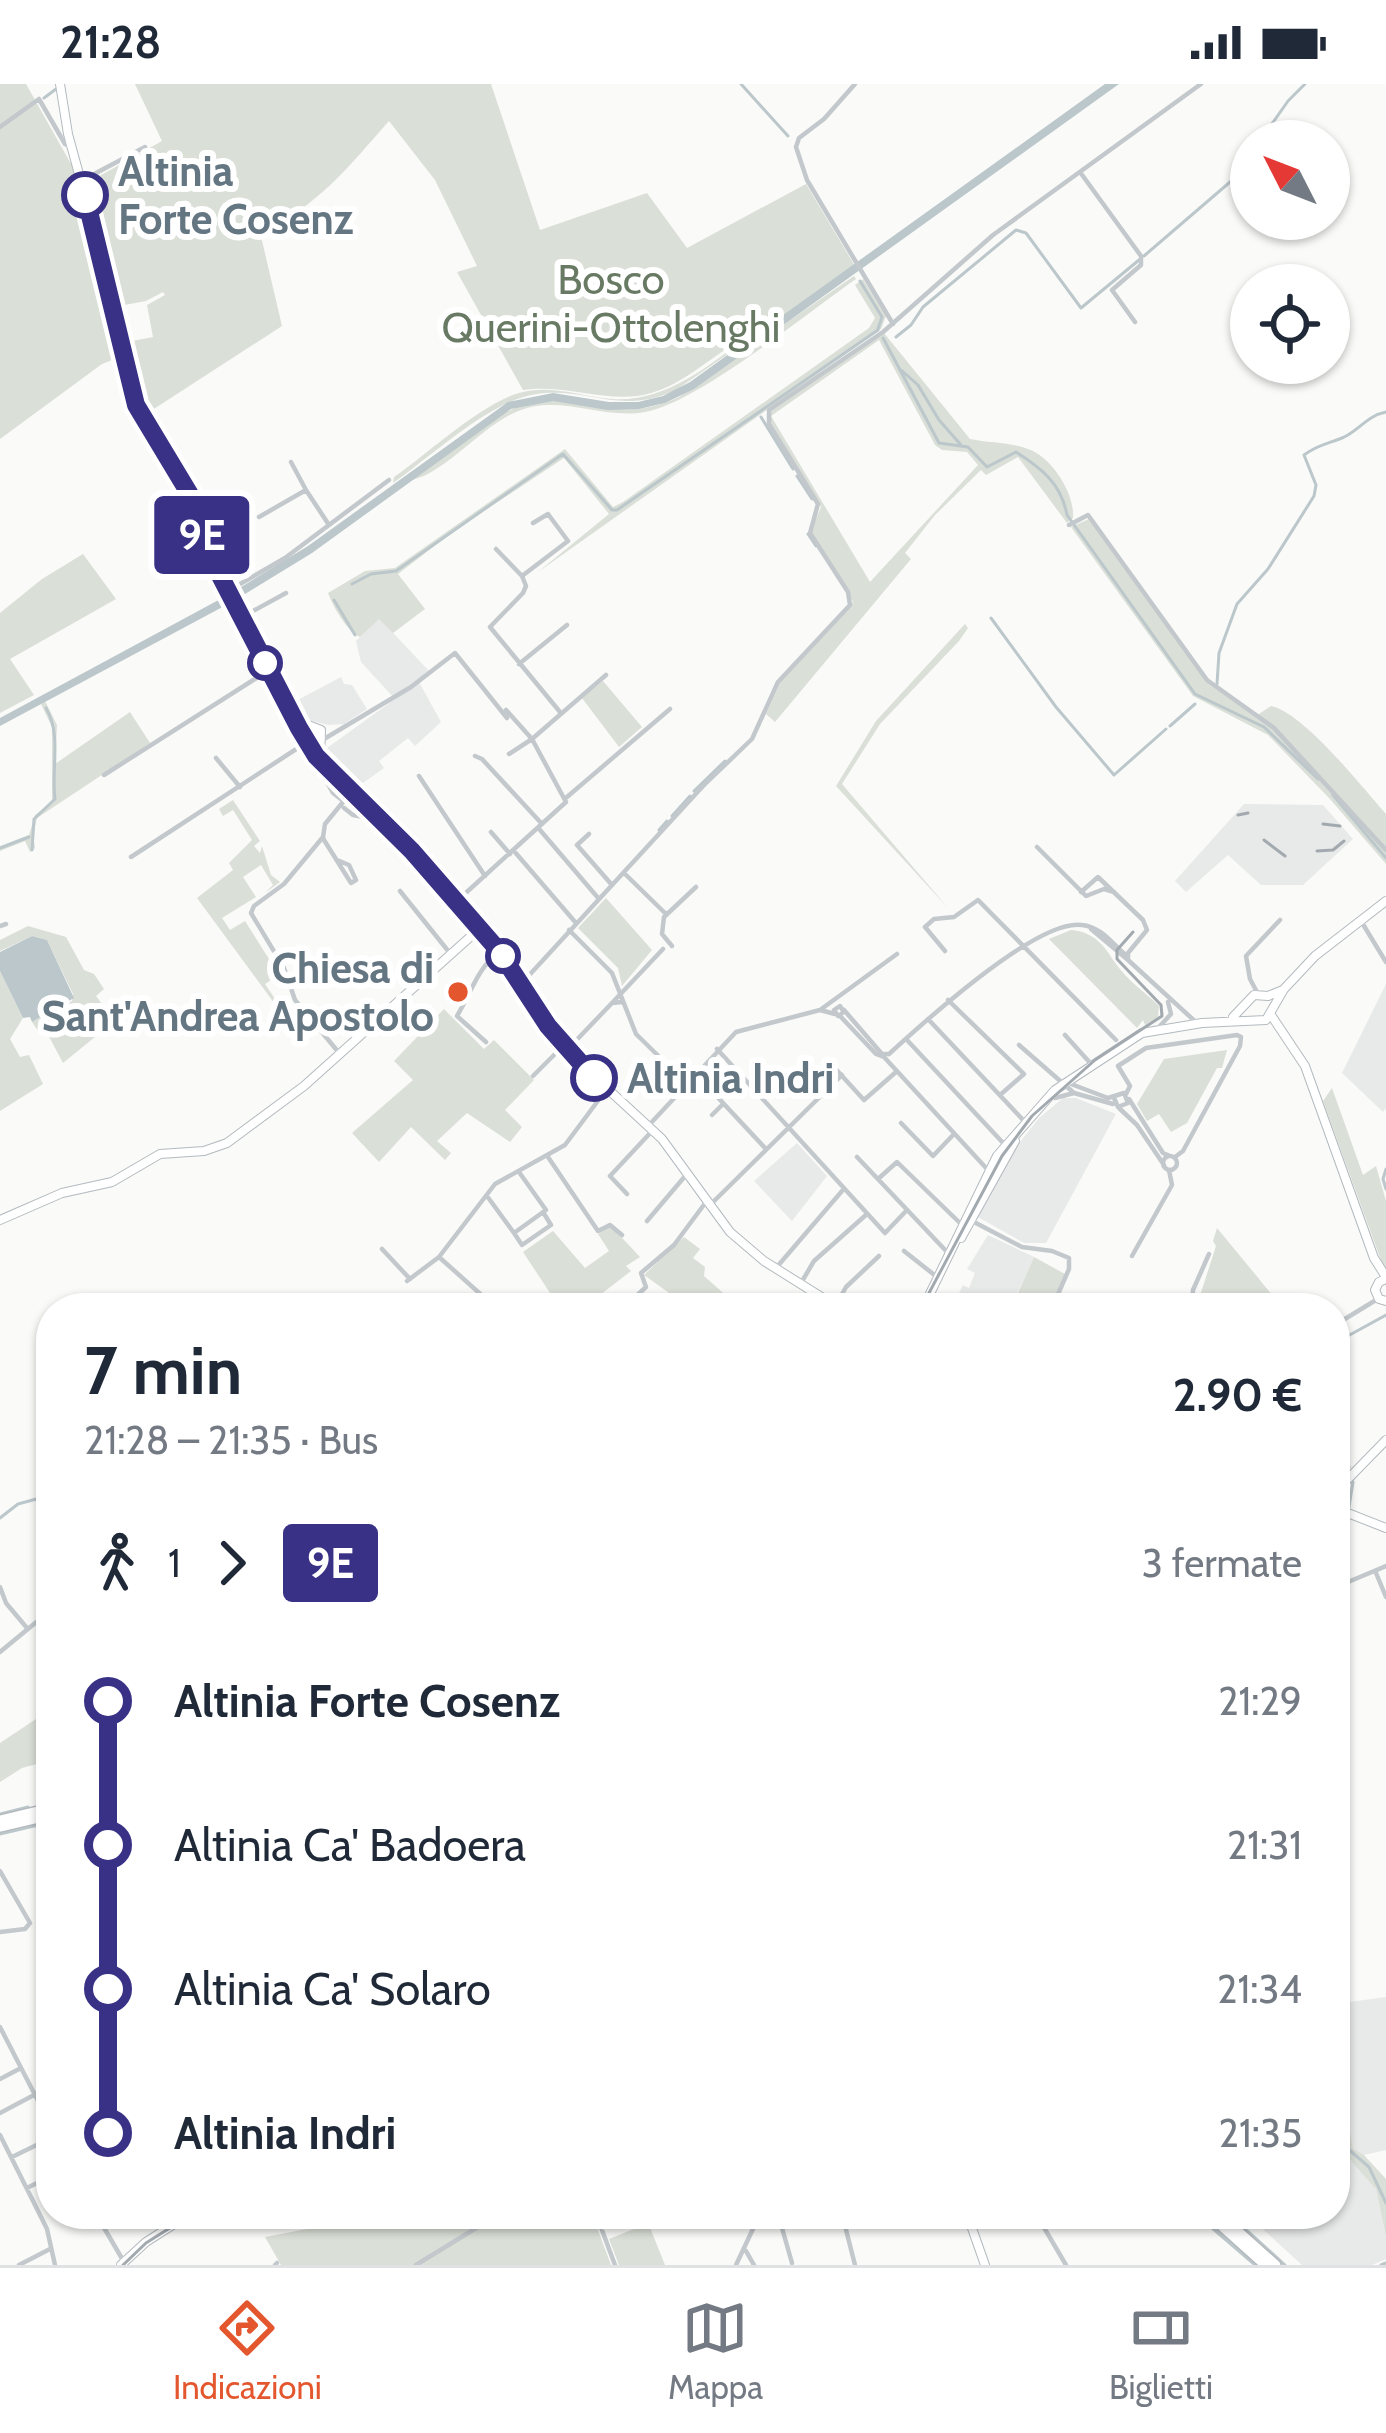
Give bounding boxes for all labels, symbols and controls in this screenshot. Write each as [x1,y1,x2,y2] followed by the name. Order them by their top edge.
[60,15,161,69] text: 21:28
[1230,120,1350,240] north arrow
[1230,120,1350,384] map controls
[118,145,354,245] place label: Altinia Forte Cosenz
[63,173,107,217] marker: Altinia Forte Cosenz
[442,253,780,353] park label: Bosco Querini-Ottolenghi
[1230,264,1350,384] button: locate
[148,496,256,574] line badge: 9E
[178,509,226,561] text: 9E
[249,647,281,679] unlabelled marker
[487,940,519,972] unlabelled marker
[41,942,434,1042] place label: Chiesa di Sant'Andrea Apostolo
[445,979,471,1005] marker: Chiesa di Sant'Andrea Apostolo
[627,1052,834,1104] place label: Altinia Indri
[572,1056,616,1100] marker: Altinia Indri
[84,1330,242,1411] text: 7 min
[1173,1368,1302,1422] text: 2.90 €
[84,1416,378,1464] text: 21:28 – 21:35 · Bus
[84,1530,150,1596] icon: walk
[199,1530,265,1596] icon: forward
[307,1537,354,1589] text: 9E
[168,1539,181,1587] text: 1
[1142,1539,1302,1587] text: 3 fermate
[174,1674,560,1728] text: Altinia Forte Cosenz
[1218,1677,1302,1725] text: 21:29
[174,1818,526,1872] text: Altinia Ca' Badoera
[1227,1821,1302,1869] text: 21:31
[174,1962,491,2016] text: Altinia Ca' Solaro
[1217,1965,1302,2013] text: 21:34
[174,2106,396,2160] text: Altinia Indri
[1219,2109,1302,2157] text: 21:35
[173,2295,322,2407] tab: Indicazioni
[668,2295,763,2407] tab: Mappa
[1109,2295,1213,2407] tab: Biglietti

